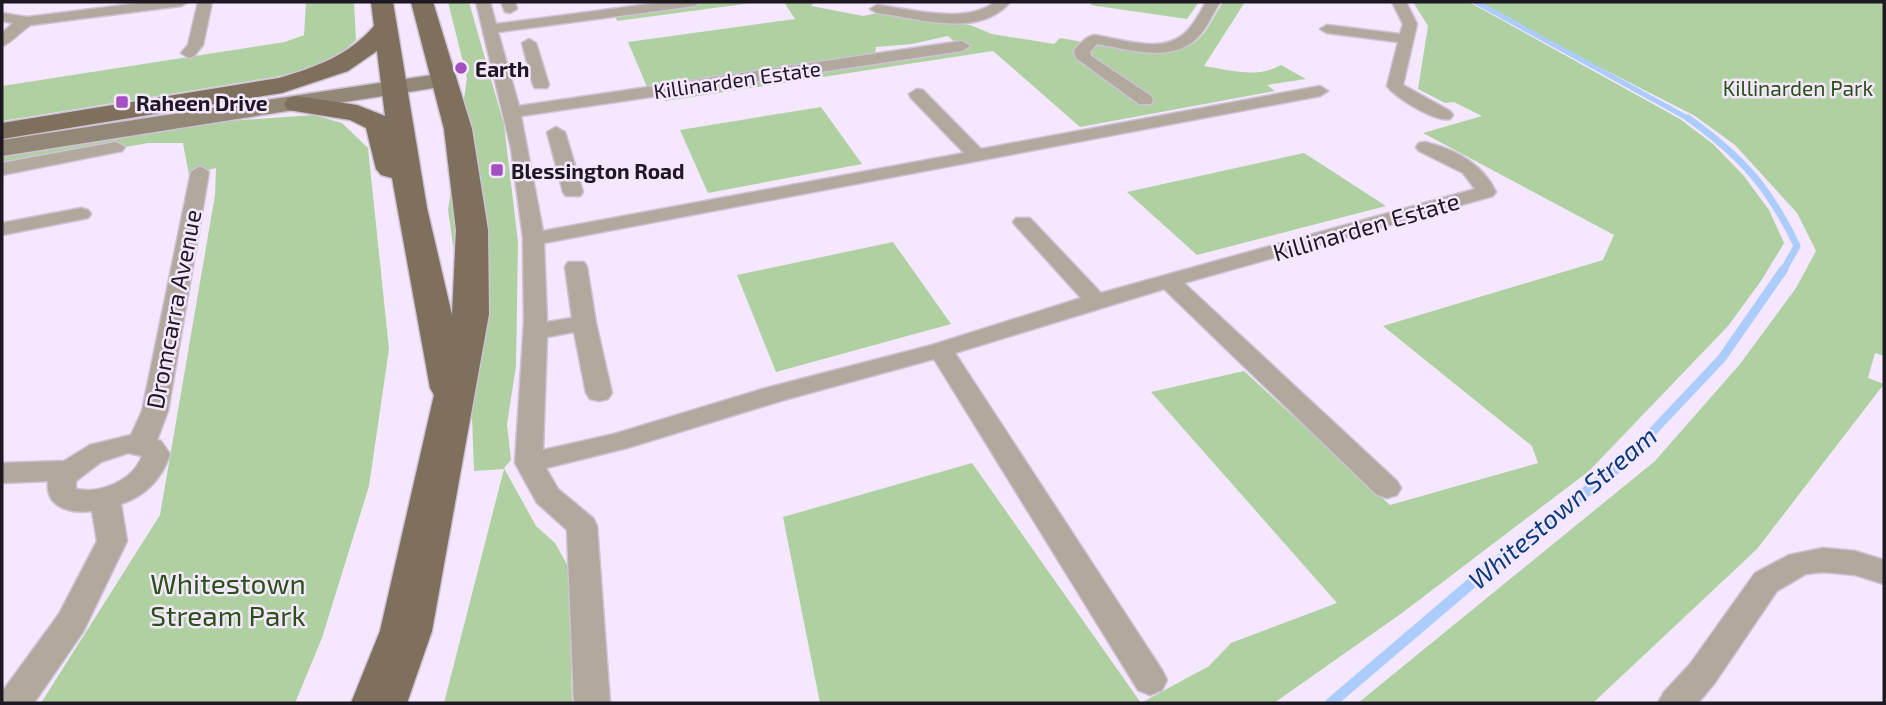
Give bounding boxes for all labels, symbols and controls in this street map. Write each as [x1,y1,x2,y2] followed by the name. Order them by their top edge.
[652,55,822,103] street label: Killinarden Estate
[475,56,529,81] place label: Earth
[453,60,469,76] marker: Earth
[1723,75,1873,100] park label: Killinarden Park
[136,90,268,115] place label: Raheen Drive
[114,94,130,110] marker: Raheen Drive
[511,158,685,183] place label: Blessington Road
[489,162,505,178] marker: Blessington Road
[1269,185,1463,267] street label: Killinarden Estate
[139,207,207,411] street label: Dromcarra Avenue
[1462,419,1662,595] water label: Whitestown Stream
[150,566,306,632] park label: Whitestown Stream Park

